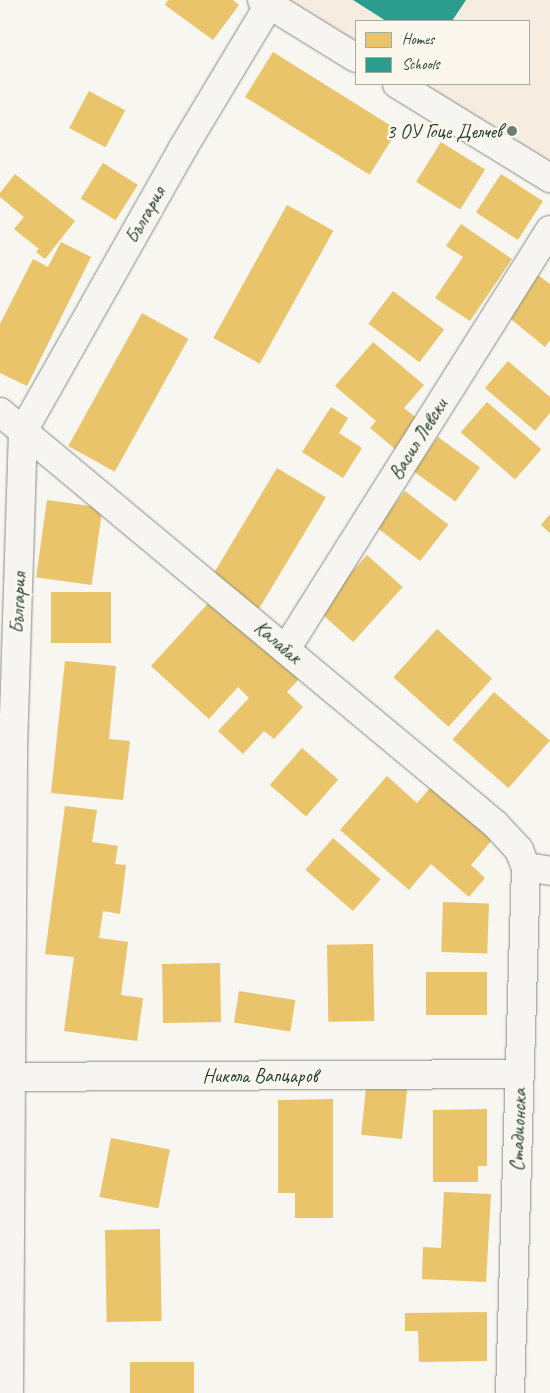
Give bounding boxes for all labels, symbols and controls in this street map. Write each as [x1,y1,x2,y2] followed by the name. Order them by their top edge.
[355,20,530,85] legend
[402,30,434,49] text: Homes
[402,55,439,74] text: Schools
[384,119,502,143] place label: 3 ОУ Гоце Делчев
[506,125,518,137] marker: 3 ОУ Гоце Делчев
[120,182,170,248] street label: България
[383,393,453,485] street label: Васил Левски
[5,572,31,634] street label: България
[249,615,307,669] street label: Калабак
[203,1063,317,1087] street label: Никола Вапцаров
[505,1088,531,1172] street label: Стадионска

